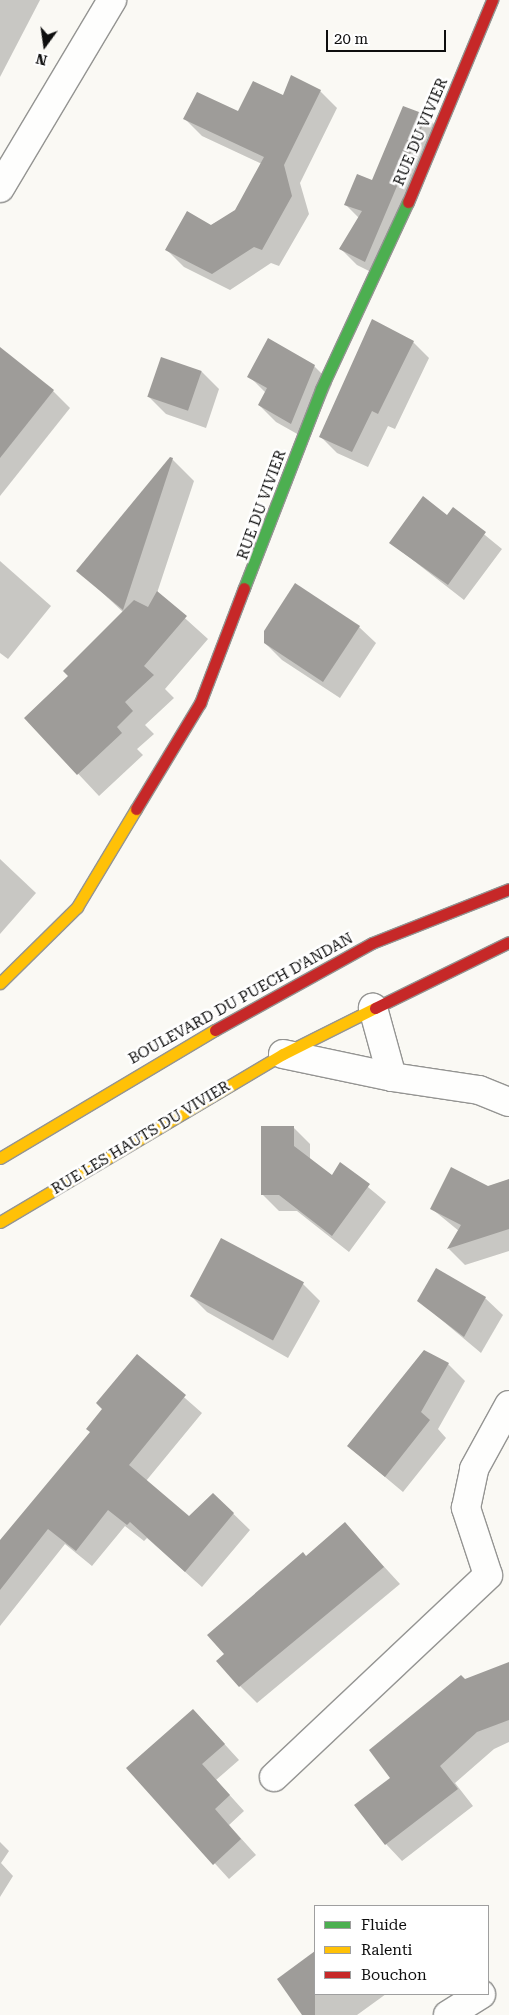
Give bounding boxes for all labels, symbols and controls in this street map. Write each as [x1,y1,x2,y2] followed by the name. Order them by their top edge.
[20,20,70,70] north arrow
[329,20,449,52] scale bar
[334,30,368,48] text: 20 m
[34,50,49,69] text: N
[390,75,452,189] street label: RUE DU VIVIER
[234,448,290,562] street label: RUE DU VIVIER
[126,930,356,1068] street label: BOULEVARD DU PUECH D'ANDAN
[48,1077,234,1199] street label: RUE LES HAUTS DU VIVIER
[314,1905,489,1995] legend
[361,1916,407,1934] text: Fluide
[361,1941,412,1959] text: Ralenti
[361,1966,427,1984] text: Bouchon

